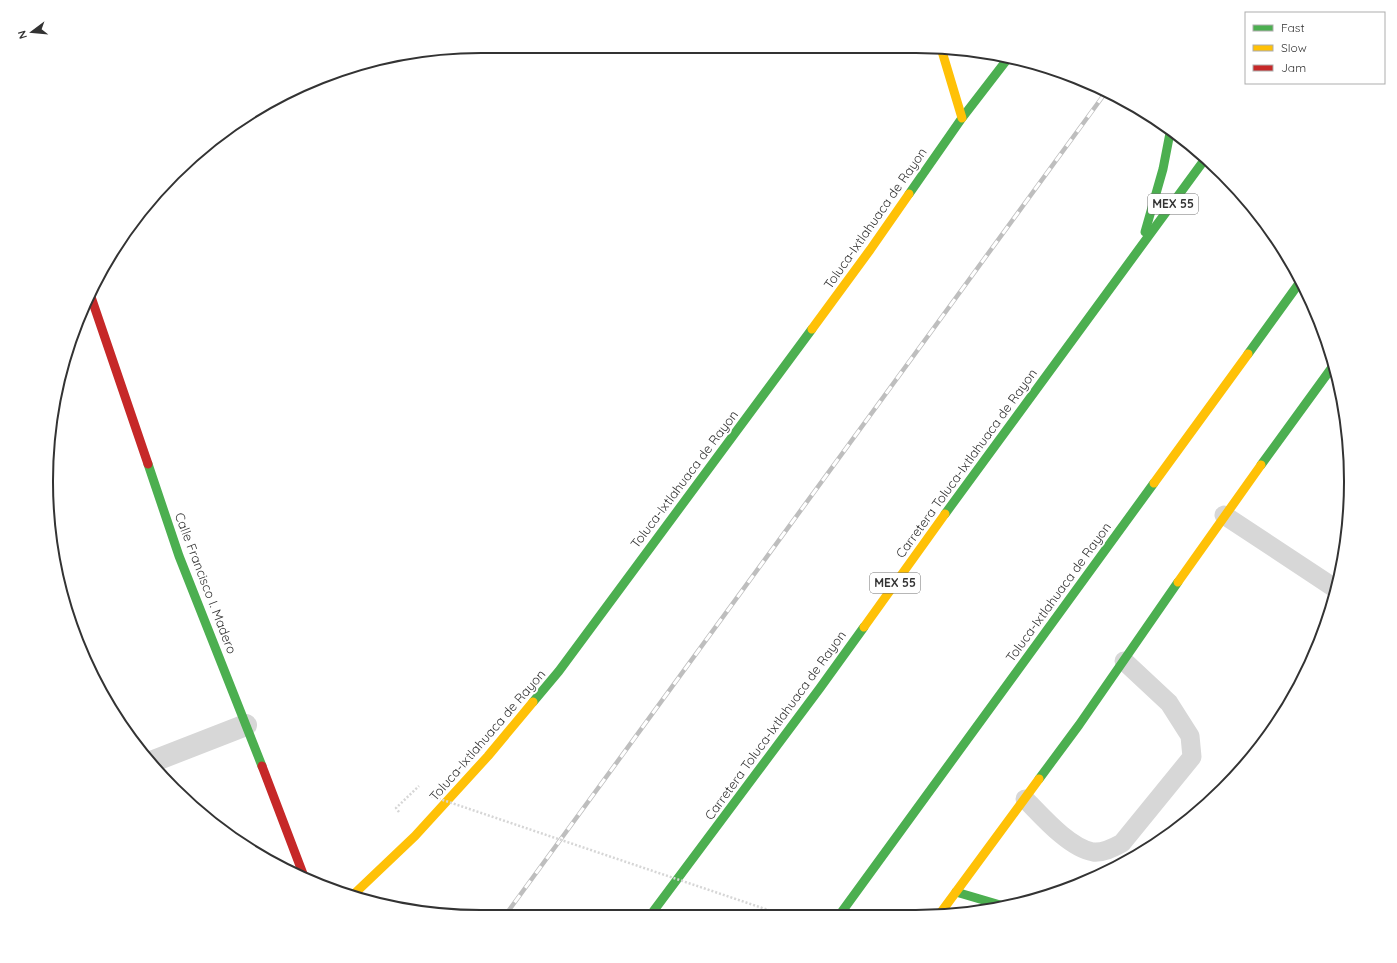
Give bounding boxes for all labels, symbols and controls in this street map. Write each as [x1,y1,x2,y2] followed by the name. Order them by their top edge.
[12,12,52,52] north arrow
[1245,12,1385,84] legend
[1281,20,1305,35] text: Fast
[15,29,30,41] text: N
[1281,40,1307,55] text: Slow
[1281,60,1306,75] text: Jam
[820,144,930,292] street label: Toluca-Ixtlahuaca de Rayon
[1148,194,1198,214] road number: MEX 55
[892,365,1040,561] street label: Carretera Toluca-Ixtlahuaca de Rayon
[627,407,741,551] street label: Toluca-Ixtlahuaca de Rayon
[172,510,240,656] street label: Calle Francisco I. Madero
[1002,519,1114,665] street label: Toluca-Ixtlahuaca de Rayon
[870,573,920,593] road number: MEX 55
[701,627,849,823] street label: Carretera Toluca-Ixtlahuaca de Rayon
[426,666,548,804] street label: Toluca-Ixtlahuaca de Rayon

